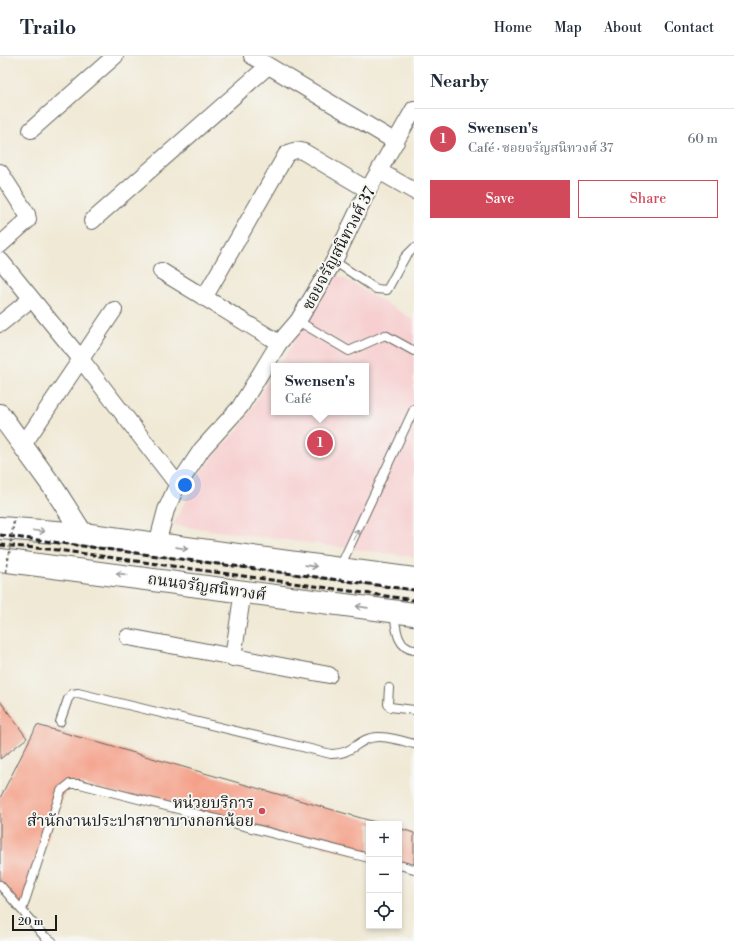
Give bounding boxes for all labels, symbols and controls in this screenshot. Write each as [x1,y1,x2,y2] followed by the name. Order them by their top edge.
[20,16,76,40] text: Trailo
[494,19,532,37] text: Home
[554,19,582,37] text: Map
[604,19,642,37] text: About
[664,19,714,37] text: Contact
[430,71,489,93] text: Nearby
[468,119,538,138] text: Swensen's
[440,131,446,147] text: 1
[687,131,718,147] text: 60 m
[468,140,613,156] text: Café · ซอยจรัญสนิทวงศ์ 37
[430,180,570,218] button: Save
[578,180,718,218] button: Share
[298,183,380,314] street label: ซอยจรัญสนิทวงศ์ 37
[271,363,369,415] popup
[285,372,355,391] text: Swensen's
[285,391,312,407] text: Café
[307,428,333,458] pin: 1
[175,475,195,495] your location
[32,527,45,534] one-way arrow
[353,529,360,541] one-way arrow
[175,544,188,552] one-way arrow
[304,562,317,570] one-way arrow
[146,569,267,605] street label: ถนนจรัญสนิทวงศ์
[116,571,129,578] one-way arrow
[355,603,368,611] one-way arrow
[27,793,254,831] place label: หน่วยบริการ สำนักงานประปาสาขาบางกอกน้อย
[257,806,267,816] marker: หน่วยบริการ สำนักงานประปาสาขาบางกอกน้อย
[366,821,402,929] map controls
[366,821,402,857] button: +
[366,857,402,893] button: −
[366,893,402,929] button: locate
[12,913,57,932] scale bar
[18,915,43,929] text: 20 m

